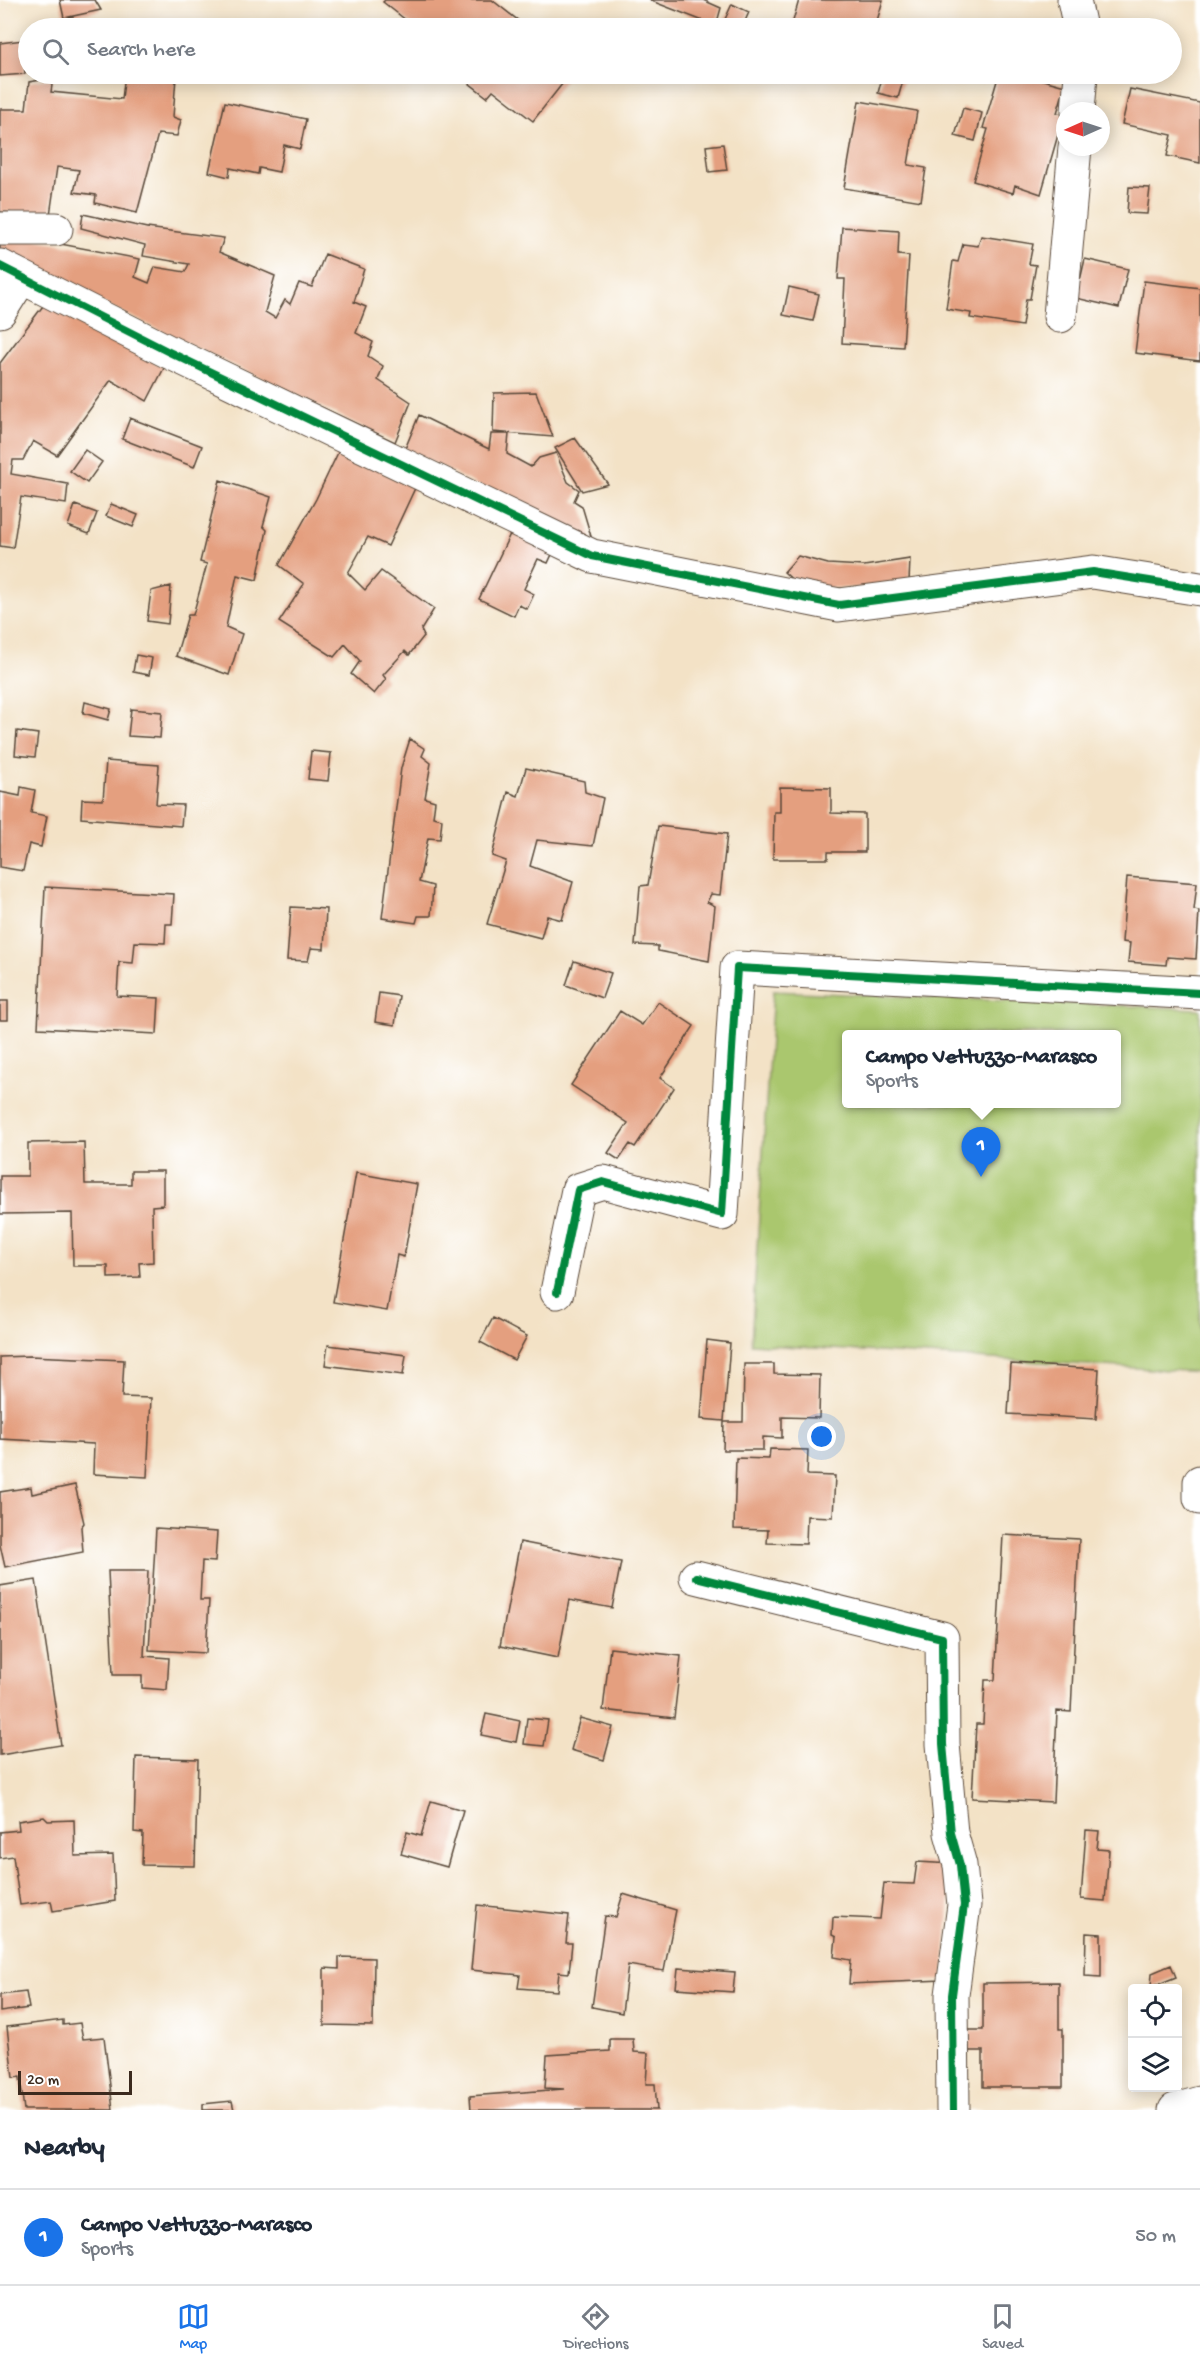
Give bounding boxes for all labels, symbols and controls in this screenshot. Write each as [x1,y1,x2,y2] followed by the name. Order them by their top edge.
[18,18,1182,84] search box
[39,35,72,68] icon: search
[87,38,195,64] text: Search here
[1056,102,1110,156] north arrow
[842,1030,1121,1108] popup
[866,1045,1097,1071] text: Campo Vettuzzo-Marasco
[866,1071,918,1094] text: Sports
[962,1128,1000,1177] pin: 1
[807,1422,836,1451] your location
[1128,1984,1182,2092] map controls
[1128,1984,1182,2038] button: locate
[1128,2038,1182,2092] button: layers
[18,2068,132,2096] scale bar
[27,2072,59,2091] text: 20 m
[24,2134,105,2165] text: Nearby
[81,2213,312,2239] text: Campo Vettuzzo-Marasco
[39,2226,48,2249] text: 1
[1135,2226,1176,2249] text: 50 m
[81,2239,133,2262] text: Sports
[177,2300,210,2355] tab: Map
[563,2300,629,2355] tab: Directions
[982,2300,1023,2355] tab: Saved

